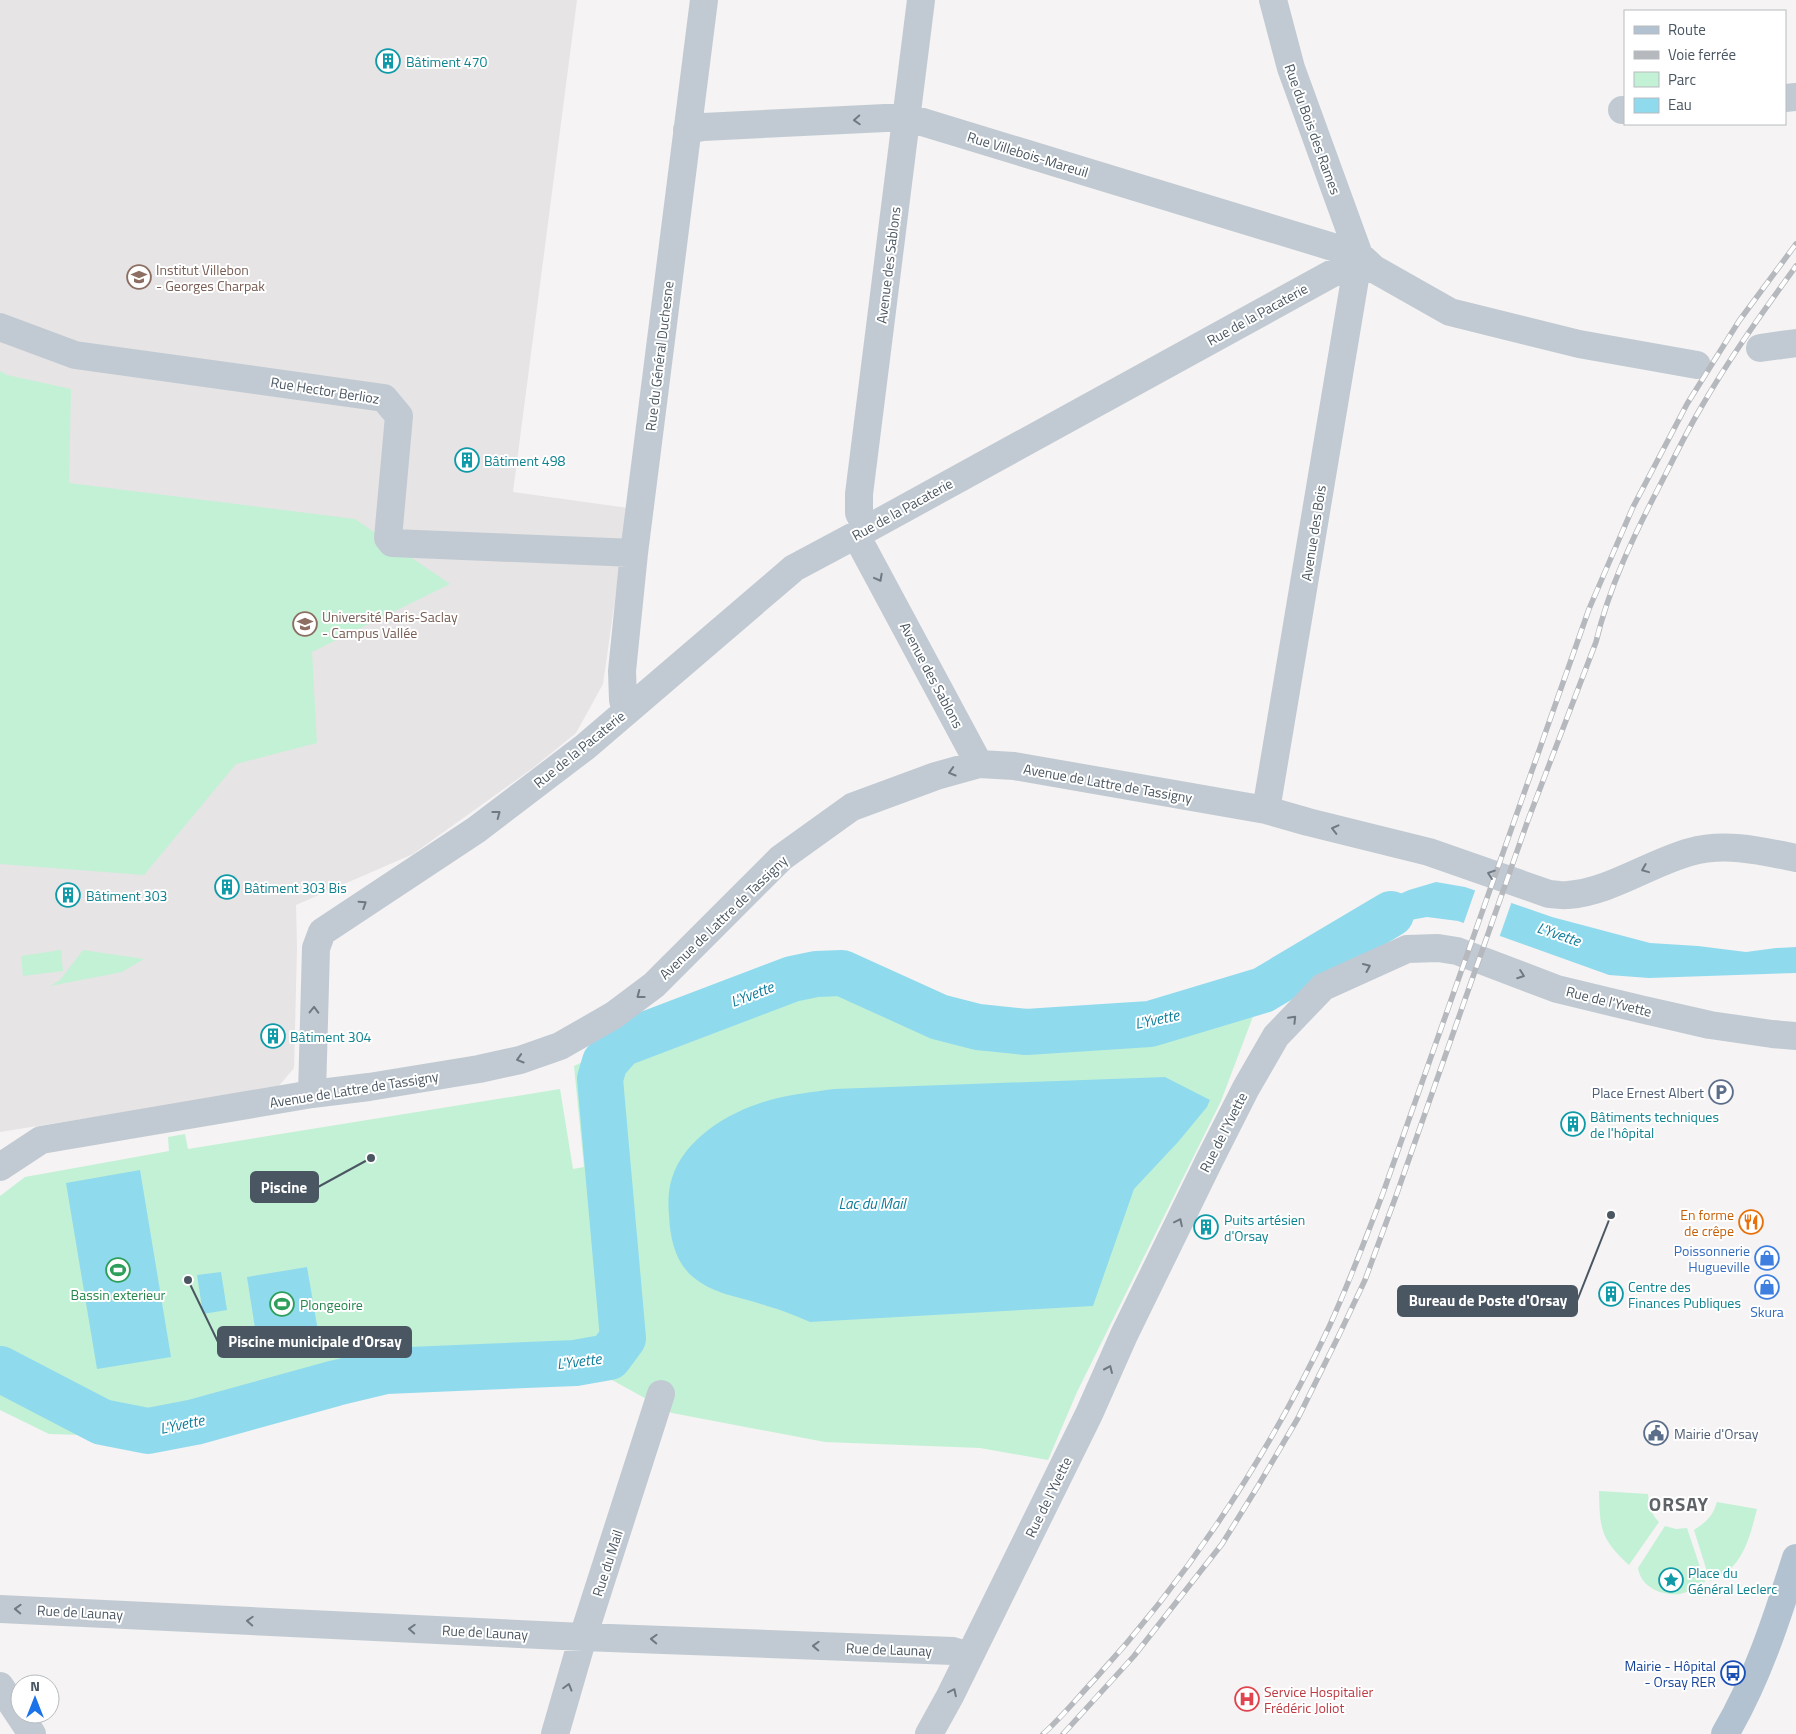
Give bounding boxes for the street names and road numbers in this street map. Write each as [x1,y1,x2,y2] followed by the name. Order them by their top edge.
[1280,61,1346,197] street label: Rue du Bois des Rames
[965,126,1091,182] street label: Rue Villebois-Mareuil
[870,205,906,325] street label: Avenue des Sablons
[1203,278,1311,350] street label: Rue de la Pacaterie
[639,280,679,432] street label: Rue du Général Duchesne
[269,371,381,409] street label: Rue Hector Berlioz
[848,473,956,545] street label: Rue de la Pacaterie
[1295,484,1331,582] street label: Avenue des Bois
[895,618,969,732] street label: Avenue des Sablons
[529,705,629,793] street label: Rue de la Pacaterie
[1022,758,1194,808] street label: Avenue de Lattre de Tassigny
[654,850,792,984] street label: Avenue de Lattre de Tassigny
[1564,980,1654,1022] street label: Rue de l'Yvette
[268,1065,440,1113] street label: Avenue de Lattre de Tassigny
[1194,1088,1252,1176] street label: Rue de l'Yvette
[1019,1453,1077,1541] street label: Rue de l'Yvette
[586,1527,628,1599] street label: Rue du Mail
[36,1599,124,1625] street label: Rue de Launay
[441,1619,529,1645] street label: Rue de Launay
[846,1637,933,1661] street label: Rue de Launay

